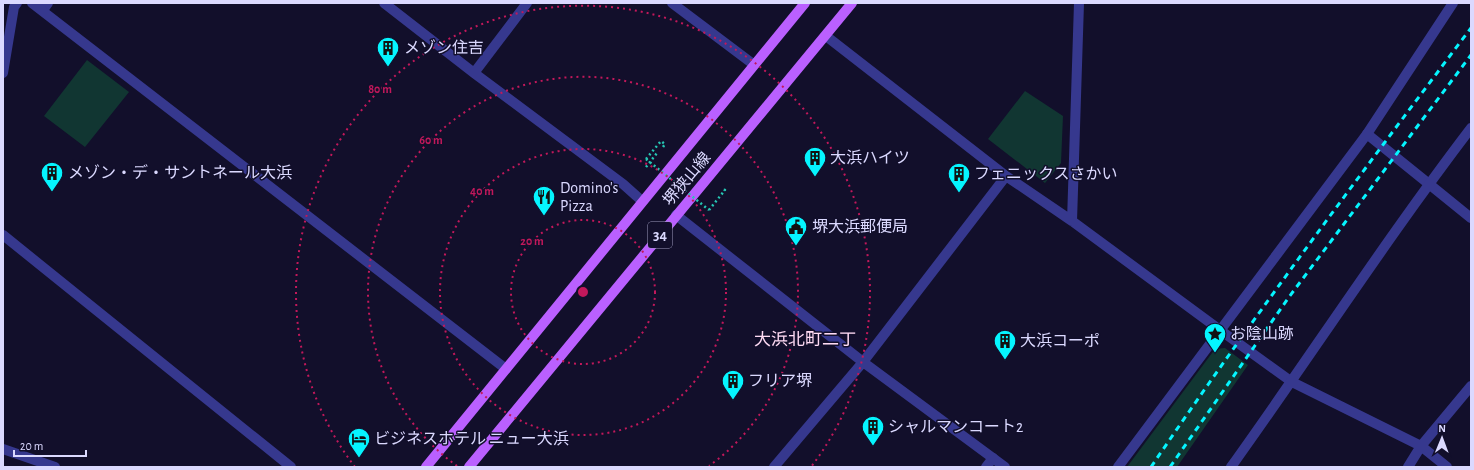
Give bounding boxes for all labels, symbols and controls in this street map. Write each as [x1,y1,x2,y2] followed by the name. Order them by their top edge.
[375,35,401,68] building icon: メゾン住吉
[404,39,484,56] place label: メゾン住吉
[368,83,392,95] text: 80 m
[419,134,443,146] text: 60 m
[802,145,828,178] building icon: 大浜ハイツ
[660,149,714,209] street label: 堺狭山線
[830,149,910,166] place label: 大浜ハイツ
[39,160,65,193] building icon: メゾン・デ・サントネール大浜
[946,161,972,194] building icon: フェニックスさかい
[68,164,292,181] place label: メゾン・デ・サントネール大浜
[974,166,1118,182] place label: フェニックスさかい
[560,180,619,214] place label: Domino's Pizza
[531,184,557,217] restaurant icon: Domino's Pizza
[470,185,494,197] text: 40 m
[783,214,809,247] public building icon: 堺大浜郵便局
[812,218,908,235] place label: 堺大浜郵便局
[648,222,672,248] road number: 34
[520,235,544,247] text: 20 m
[576,285,590,299] centre of rings
[1202,321,1228,354] place icon: お陰山跡
[1230,325,1294,342] place label: お陰山跡
[992,328,1018,361] building icon: 大浜コーポ
[754,330,856,348] district label: 大浜北町二丁
[1020,332,1100,349] place label: 大浜コーポ
[720,368,746,401] building icon: フリア堺
[748,373,812,389] place label: フリア堺
[860,414,886,447] building icon: シャルマンコート2
[1422,418,1462,458] north arrow
[888,419,1023,435] place label: シャルマンコート2
[1438,423,1446,434] text: N
[346,426,372,459] hotel icon: ビジネスホテル ニュー大浜
[374,430,569,447] place label: ビジネスホテル ニュー大浜
[14,432,86,458] scale bar
[20,440,43,452] text: 20 m

